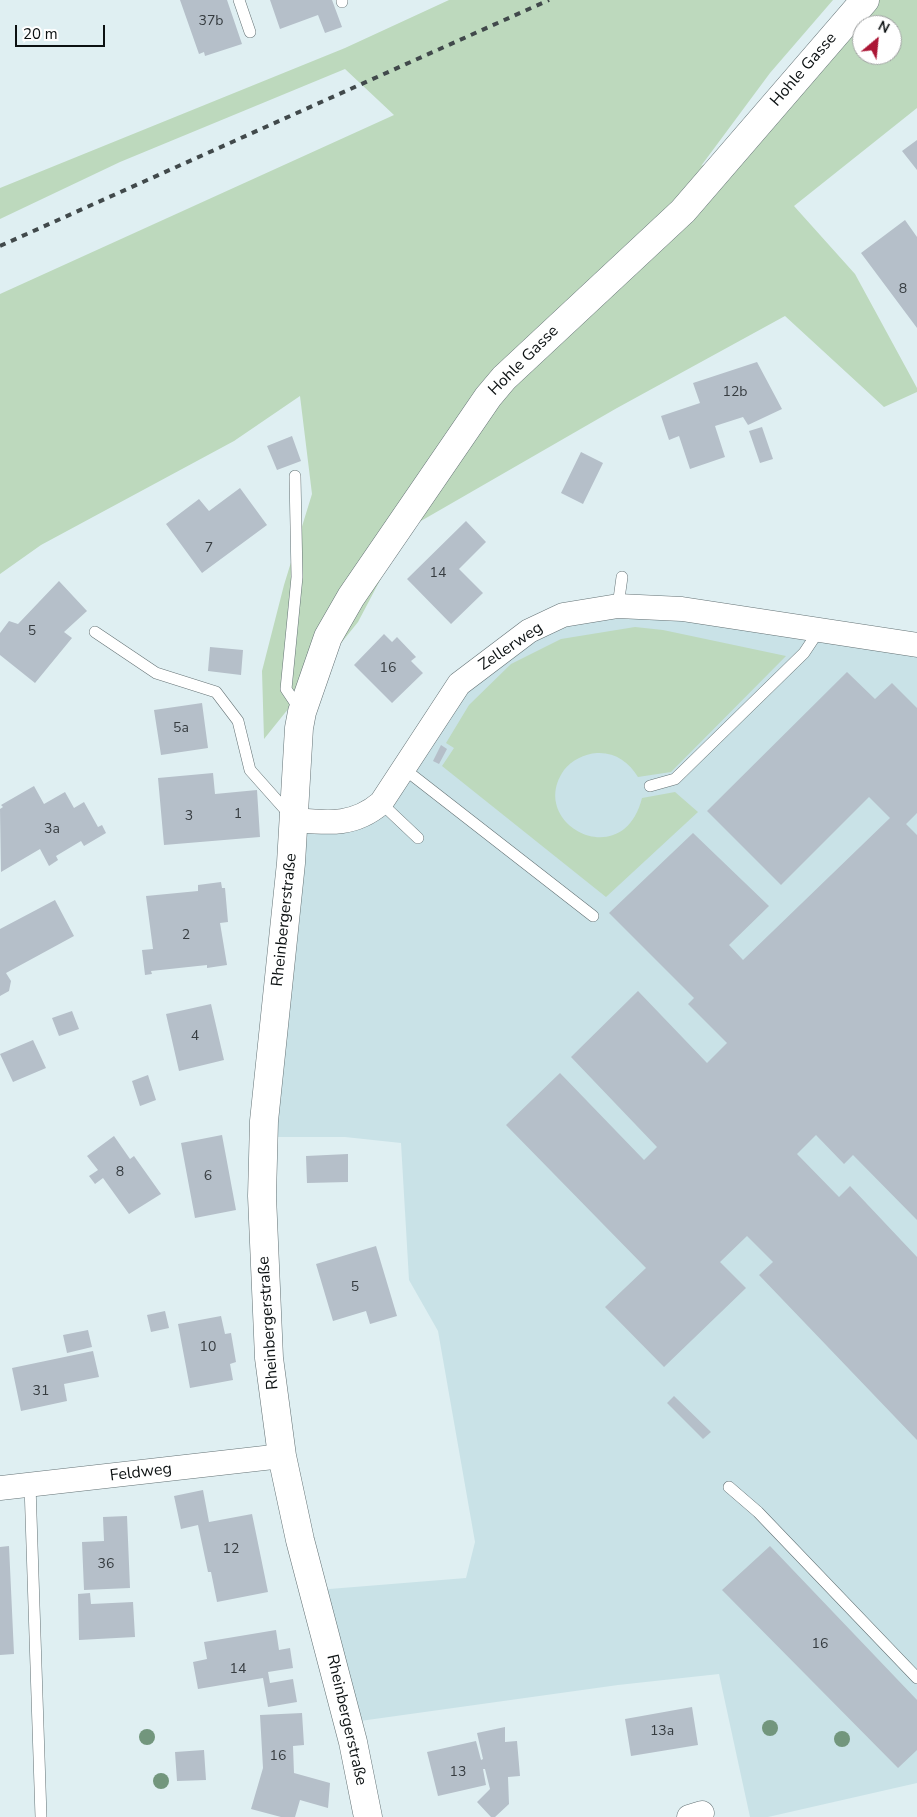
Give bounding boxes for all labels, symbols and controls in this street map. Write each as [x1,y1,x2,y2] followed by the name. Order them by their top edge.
[199,14,223,30] house number: 37b
[18,15,108,47] scale bar
[852,15,902,65] north arrow
[875,16,893,38] text: N
[23,24,58,44] text: 20 m
[767,29,841,111] street label: Hohle Gasse
[899,282,907,298] house number: 8
[485,322,563,400] street label: Hohle Gasse
[723,385,747,401] house number: 12b
[205,541,213,557] house number: 7
[430,566,446,582] house number: 14
[475,619,547,675] street label: Zellerweg
[28,624,36,640] house number: 5
[380,661,396,677] house number: 16
[173,721,189,737] house number: 5a
[234,807,242,823] house number: 1
[185,809,193,825] house number: 3
[44,822,60,838] house number: 3a
[268,852,302,988] street label: Rheinbergerstraße
[182,928,190,944] house number: 2
[191,1029,199,1045] house number: 4
[116,1165,124,1181] house number: 8
[204,1169,212,1185] house number: 6
[255,1256,283,1390] street label: Rheinbergerstraße
[351,1280,359,1296] house number: 5
[200,1340,216,1356] house number: 10
[33,1384,49,1400] house number: 31
[109,1460,173,1486] street label: Feldweg
[223,1542,239,1558] house number: 12
[98,1557,114,1573] house number: 36
[812,1637,828,1653] house number: 16
[322,1653,370,1787] street label: Rheinbergerstraße
[230,1662,246,1678] house number: 14
[650,1724,674,1740] house number: 13a
[270,1749,286,1765] house number: 16
[450,1765,466,1781] house number: 13

